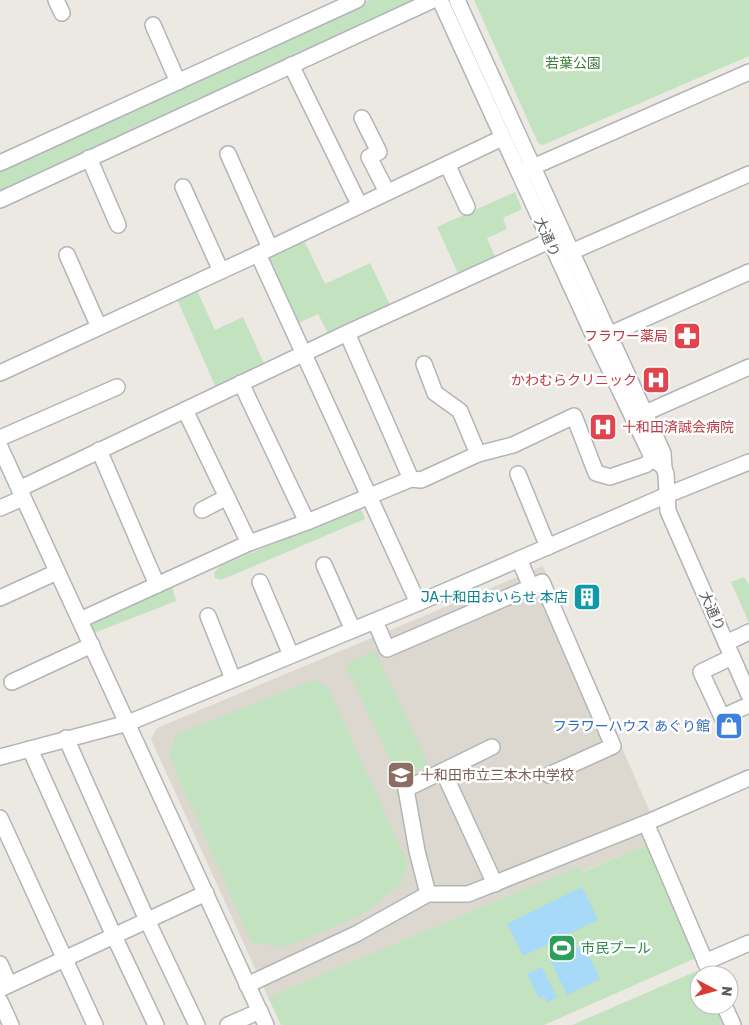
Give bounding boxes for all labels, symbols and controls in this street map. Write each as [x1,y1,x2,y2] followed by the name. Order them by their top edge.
[545,55,601,72] park label: 若葉公園
[531,214,563,260] street label: 大通り
[672,321,702,351] pharmacy icon: フラワー薬局
[584,328,668,345] place label: フラワー薬局
[641,365,671,395] hospital icon: かわむらクリニック
[511,372,637,389] place label: かわむらクリニック
[588,412,618,442] hospital icon: 十和田済誠会病院
[622,419,734,436] place label: 十和田済誠会病院
[572,582,602,612] building icon: JA十和田おいらせ 本店
[696,588,728,634] street label: 大通り
[421,589,568,606] place label: JA十和田おいらせ 本店
[714,711,744,741] shop icon: フラワーハウス あぐり館
[553,718,710,735] place label: フラワーハウス あぐり館
[386,760,416,790] school or university icon: 十和田市立三本木中学校
[420,767,574,784] place label: 十和田市立三本木中学校
[547,933,577,963] sports icon: 市民プール
[581,940,651,957] place label: 市民プール
[689,965,739,1015] north arrow
[717,985,735,997] text: N

